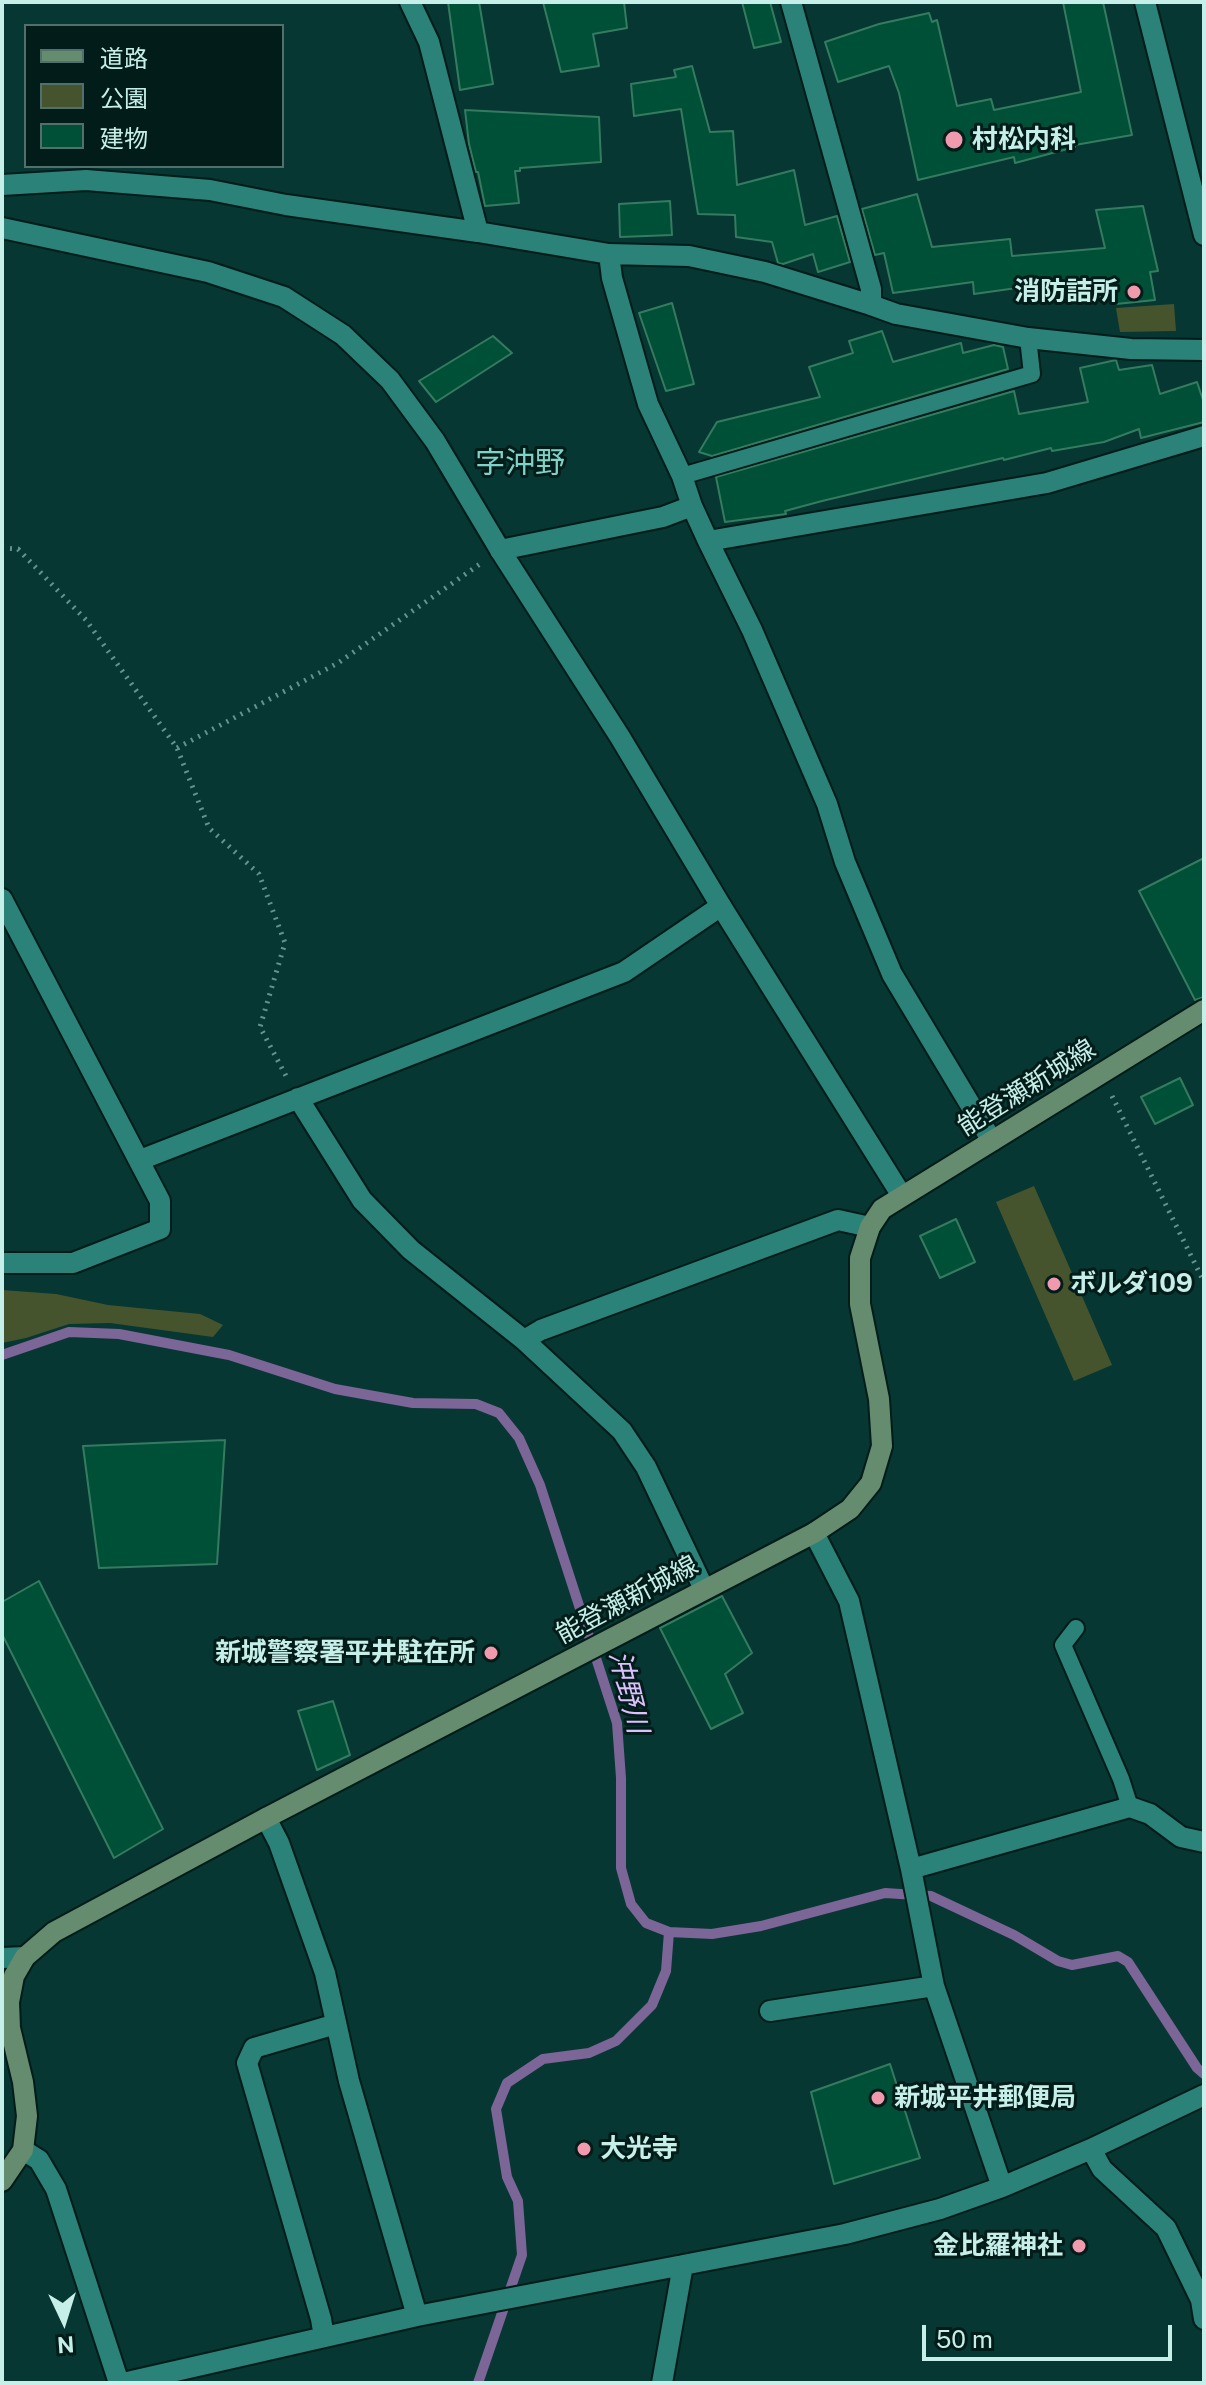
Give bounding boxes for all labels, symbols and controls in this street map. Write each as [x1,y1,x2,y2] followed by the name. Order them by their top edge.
[24,24,284,168] legend
[100,44,148,72] text: 道路
[100,84,148,112] text: 公園
[100,124,148,152] text: 建物
[972,124,1076,156] place label: 村松内科
[943,129,965,151] marker: 村松内科
[1014,276,1118,308] place label: 消防詰所
[1125,283,1143,301] marker: 消防詰所
[475,446,565,482] district label: 字沖野
[953,1033,1101,1143] street label: 能登瀬新城線
[1070,1268,1193,1300] place label: ボルダ109
[1045,1275,1063,1293] marker: ボルダ109
[551,1550,703,1650] street label: 能登瀬新城線
[215,1637,475,1669] place label: 新城警察署平井駐在所
[482,1644,500,1662] marker: 新城警察署平井駐在所
[602,1647,654,1737] water label: 沖野川
[894,2082,1076,2114] place label: 新城平井郵便局
[869,2089,887,2107] marker: 新城平井郵便局
[600,2133,678,2165] place label: 大光寺
[575,2140,593,2158] marker: 大光寺
[933,2230,1063,2262] place label: 金比羅神社
[1070,2237,1088,2255] marker: 金比羅神社
[24,2281,104,2361] north arrow
[926,2309,1176,2359] scale bar
[936,2325,993,2353] text: 50 m
[56,2331,75,2359] text: N

